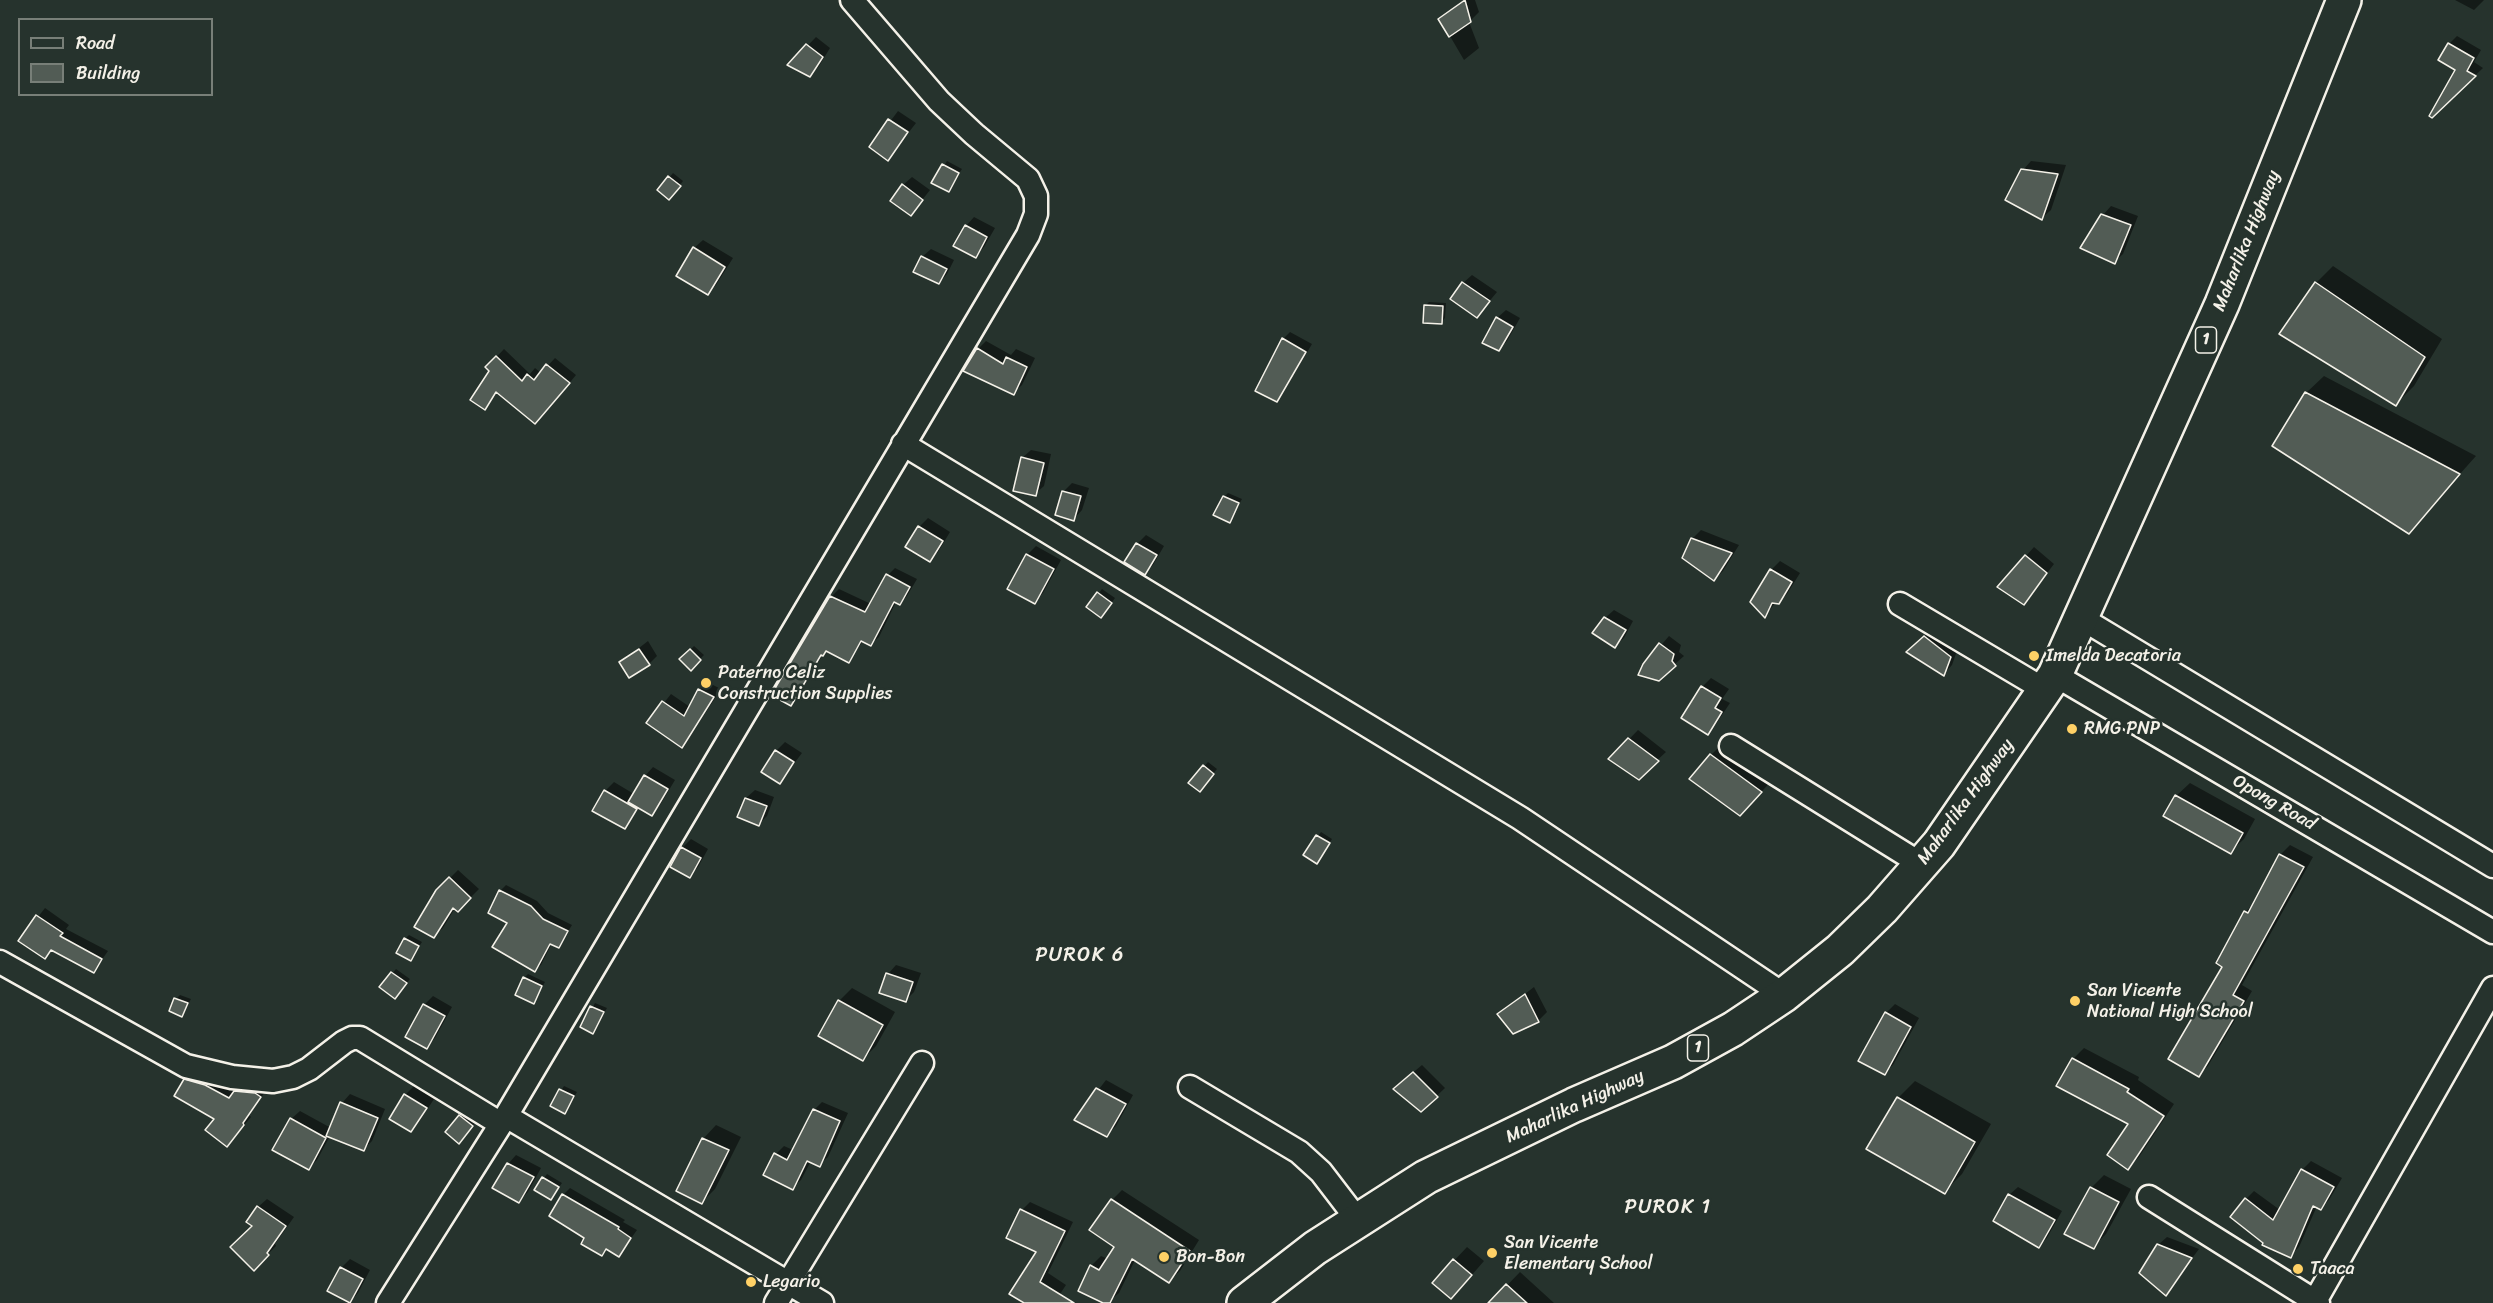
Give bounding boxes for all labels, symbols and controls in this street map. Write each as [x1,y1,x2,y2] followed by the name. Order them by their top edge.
[18,18,213,96] legend
[76,27,115,59] text: Road
[76,57,140,89] text: Building
[2209,167,2285,315] street label: Maharlika Highway
[2196,327,2216,353] road number: 1
[2046,645,2181,667] place label: Imelda Decatoria
[2027,649,2041,663] marker: Imelda Decatoria
[718,662,892,704] place label: Paterno Celiz Construction Supplies
[699,676,713,690] marker: Paterno Celiz Construction Supplies
[2084,718,2160,740] place label: RMG PNP
[2065,722,2079,736] marker: RMG PNP
[1913,735,2019,869] street label: Maharlika Highway
[2229,771,2319,835] street label: Opong Road
[1035,944,1125,968] district label: PUROK 6
[2087,980,2253,1022] place label: San Vicente National High School
[2068,994,2082,1008] marker: San Vicente National High School
[1688,1035,1708,1061] road number: 1
[1502,1066,1648,1148] street label: Maharlika Highway
[1625,1196,1711,1220] district label: PUROK 1
[1504,1232,1653,1274] place label: San Vicente Elementary School
[1176,1246,1245,1268] place label: Bon-Bon
[1485,1246,1499,1260] marker: San Vicente Elementary School
[1157,1250,1171,1264] marker: Bon-Bon
[2310,1258,2354,1280] place label: Taaca
[2291,1262,2305,1276] marker: Taaca
[763,1271,820,1293] place label: Legario
[744,1275,758,1289] marker: Legario

